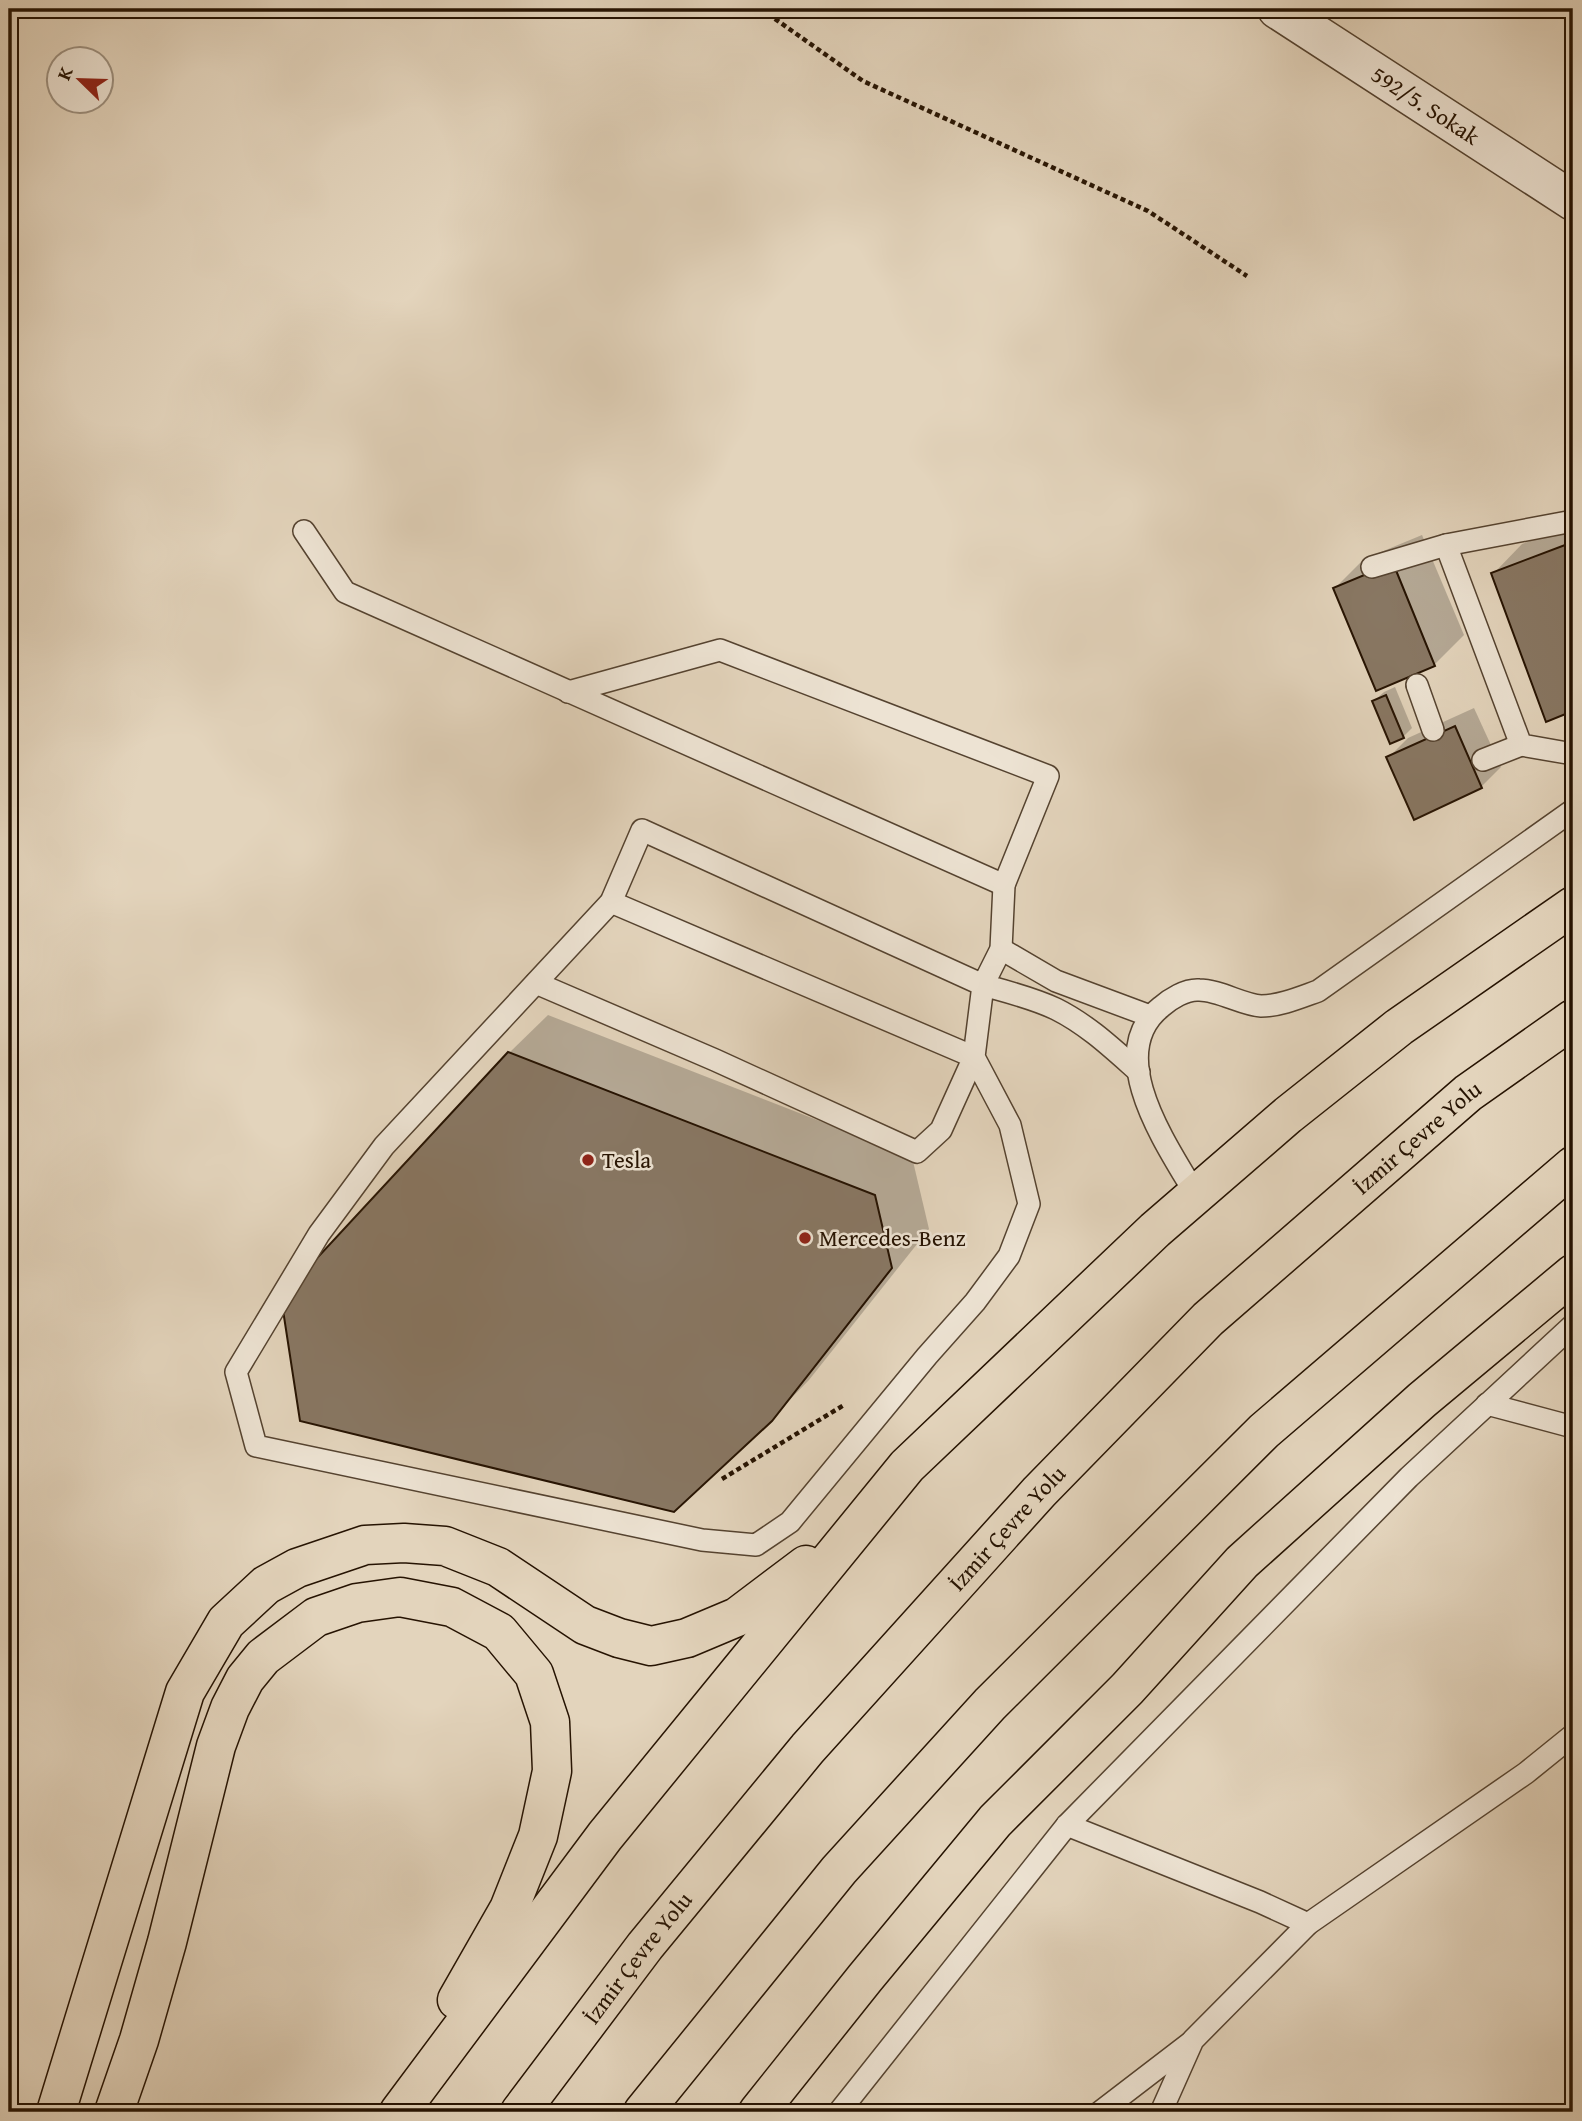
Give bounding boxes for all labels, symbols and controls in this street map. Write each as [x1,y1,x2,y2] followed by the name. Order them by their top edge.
[46,46,116,116] north arrow
[1365,58,1487,152] street label: 592/5. Sokak
[49,62,80,84] text: K
[1346,1072,1488,1202] street label: İzmir Çevre Yolu
[602,1143,651,1176] place label: Tesla
[580,1152,596,1168] marker: Tesla
[819,1221,966,1254] place label: Mercedes-Benz
[797,1230,813,1246] marker: Mercedes-Benz
[941,1457,1073,1598] street label: İzmir Çevre Yolu
[575,1884,700,2031] street label: İzmir Çevre Yolu

